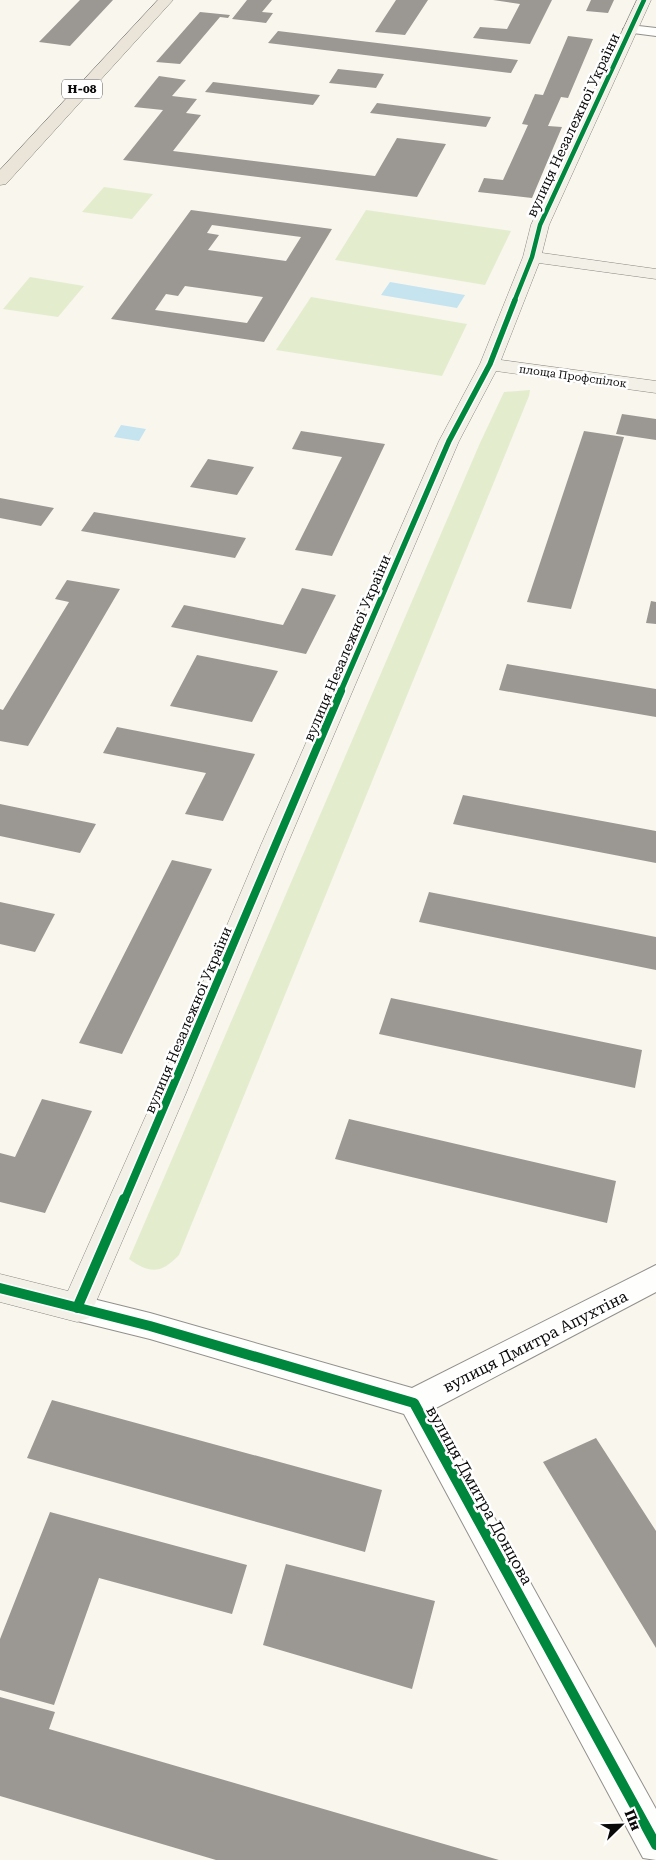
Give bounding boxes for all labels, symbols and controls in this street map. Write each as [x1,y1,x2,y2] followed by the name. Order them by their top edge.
[523,30,623,220] street label: вулиця Незалежної України
[62,80,102,98] road number: Н-08
[518,363,627,390] street label: площа Профспілок
[300,552,394,744] street label: вулиця Незалежної України
[141,924,235,1116] street label: вулиця Незалежної України
[440,1286,631,1396] street label: вулиця Дмитра Апухтіна
[422,1402,537,1588] street label: вулиця Дмитра Донцова
[596,1800,646,1850] north arrow
[622,1807,645,1833] text: Пн

